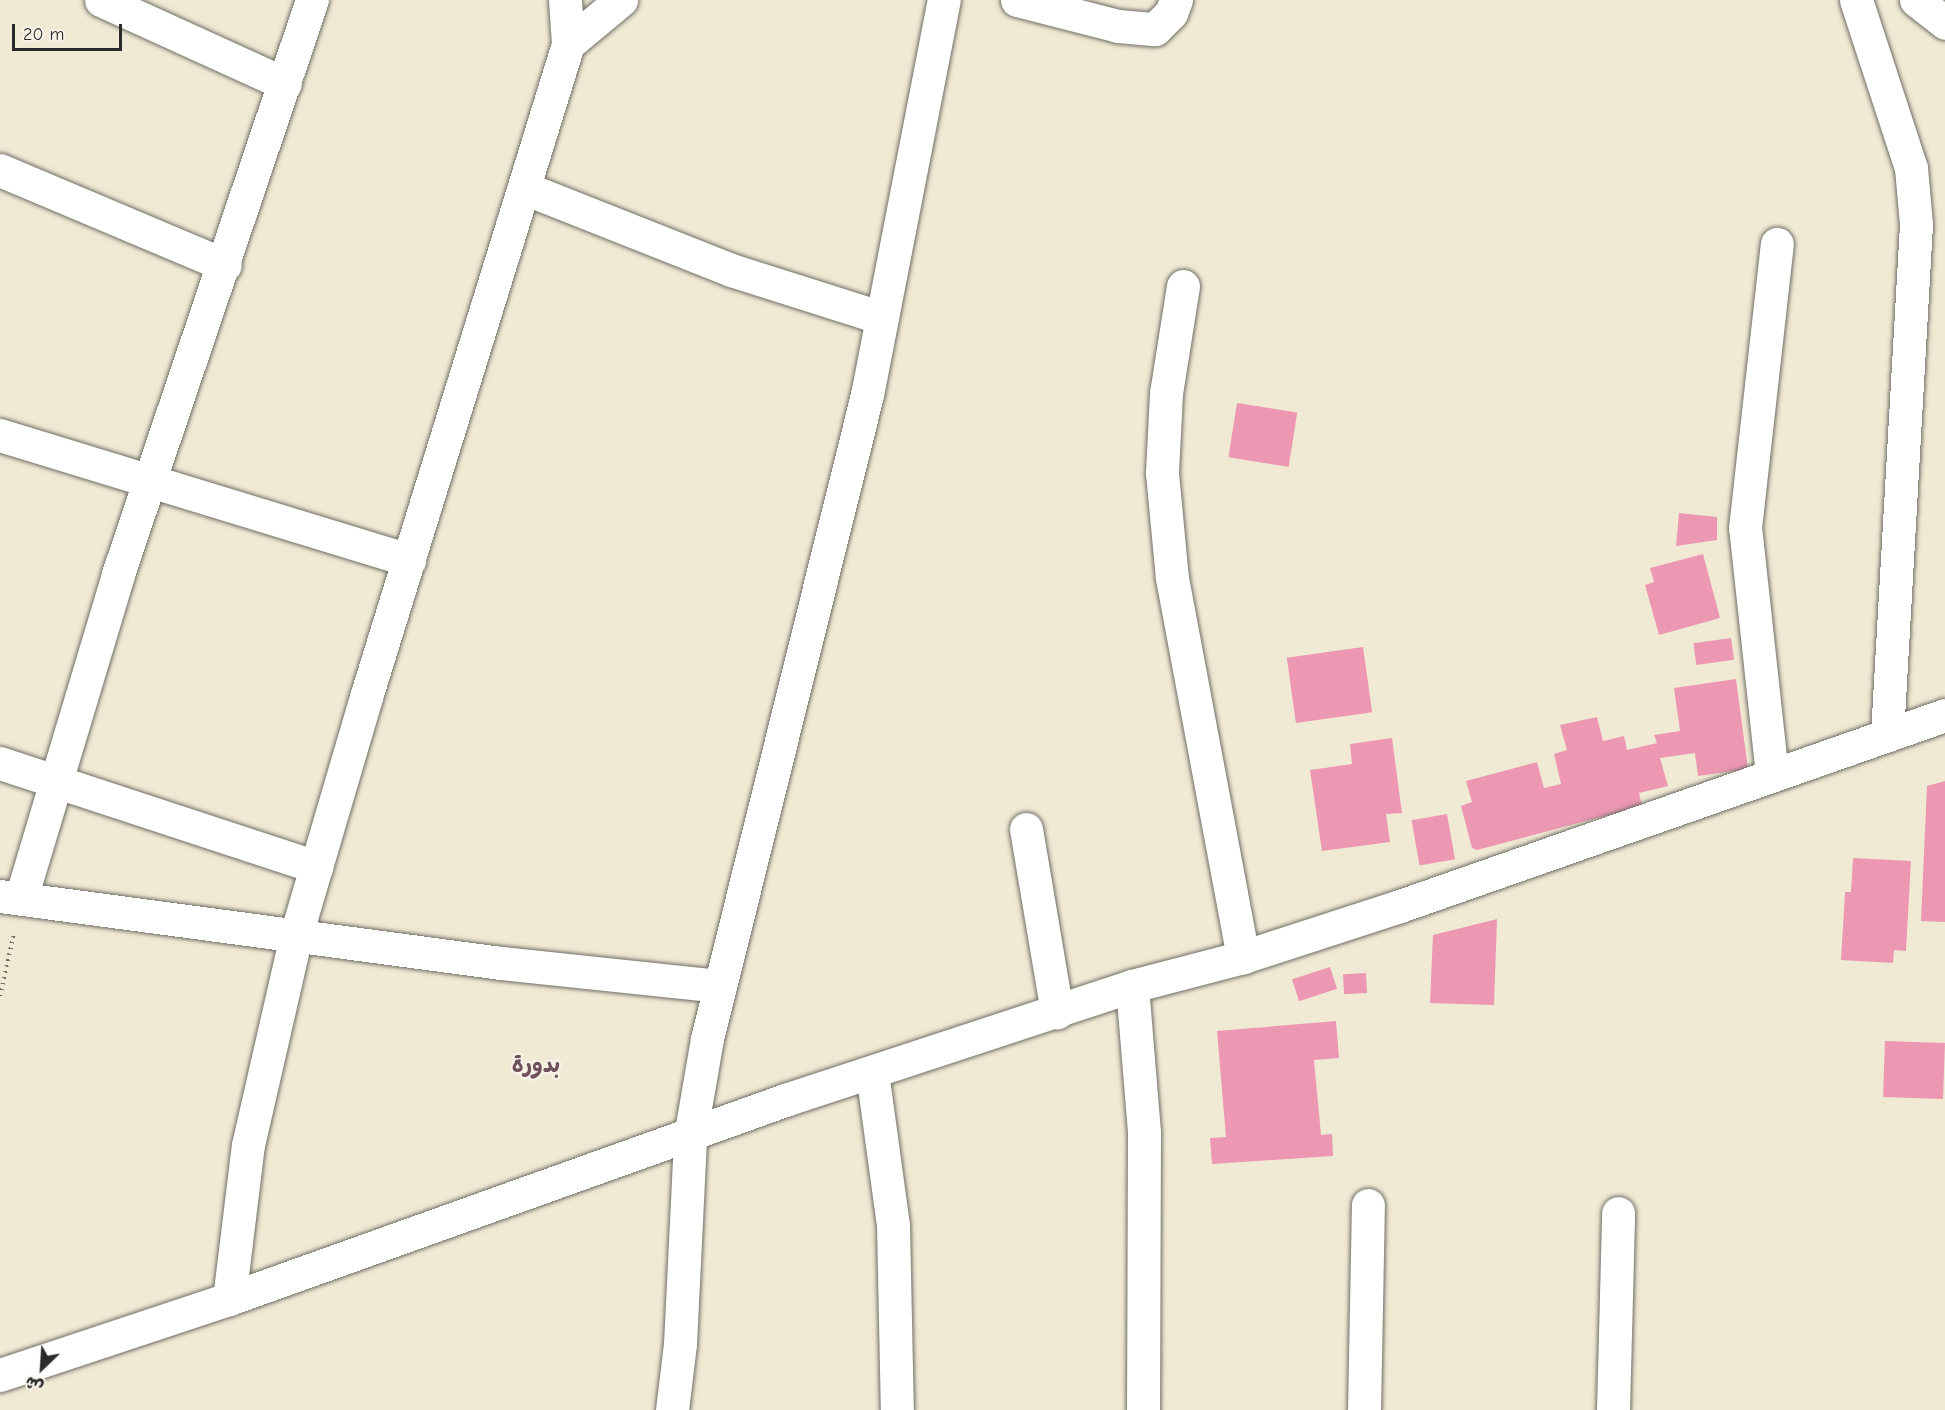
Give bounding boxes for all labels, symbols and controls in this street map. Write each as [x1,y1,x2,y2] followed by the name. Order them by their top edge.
[15,12,124,50] scale bar
[23,24,64,45] text: 20 m
[512,1053,560,1079] district label: بدورة
[12,1338,72,1398] north arrow
[23,1372,46,1396] text: ش

